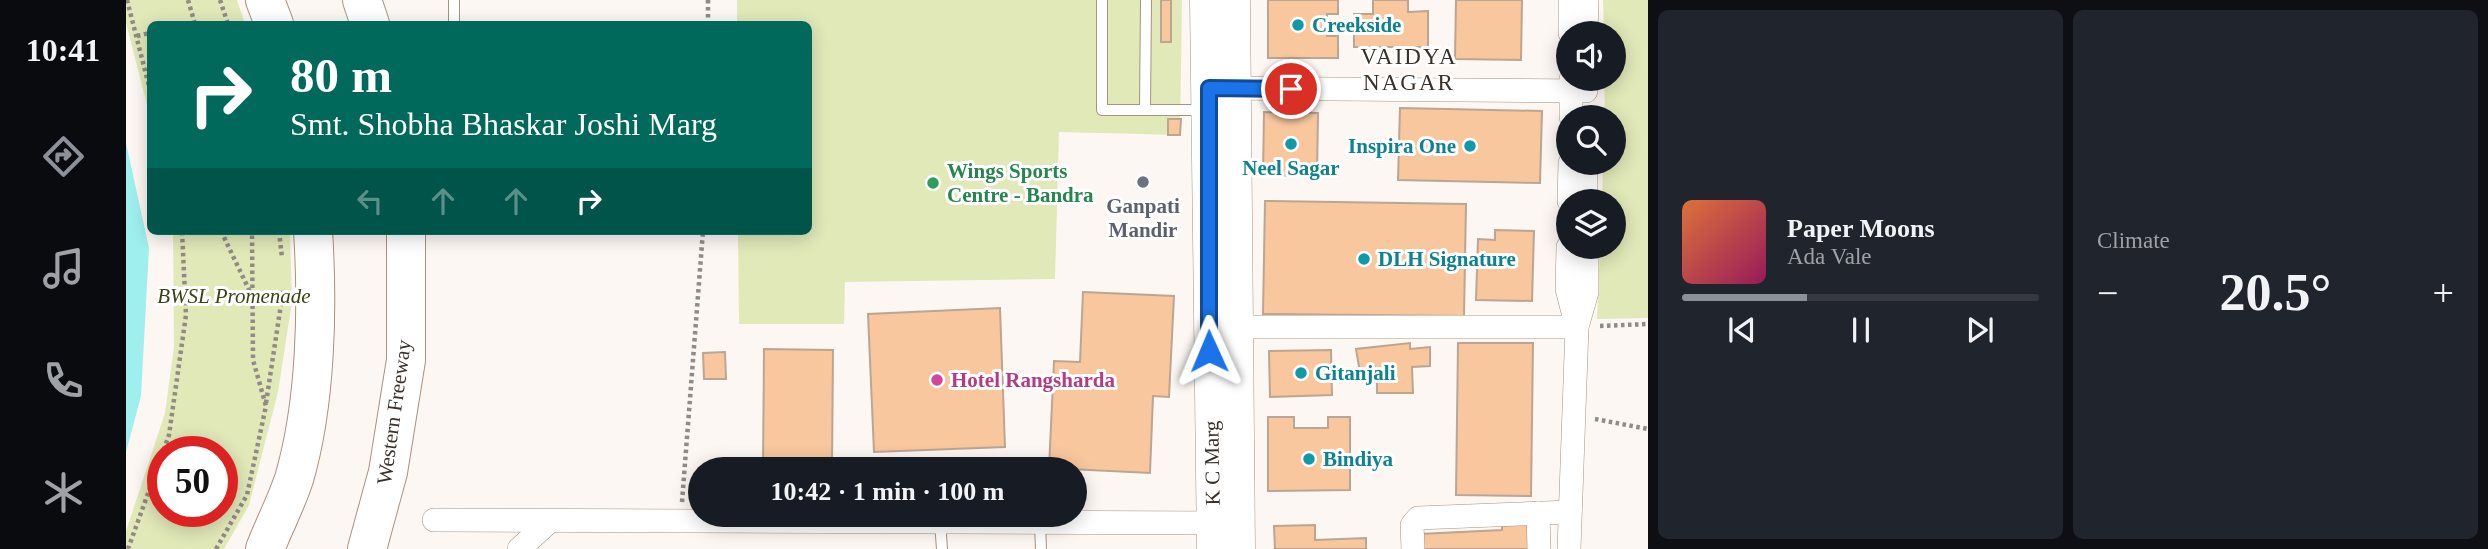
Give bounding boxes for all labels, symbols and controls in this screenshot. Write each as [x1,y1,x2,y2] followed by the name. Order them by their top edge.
[1312,13,1401,37] place label: Creekside
[1290,17,1306,33] marker: Creekside
[1556,21,1626,259] map controls
[1556,21,1626,91] button: sound
[26,32,100,68] text: 10:41
[1360,44,1458,95] district label: VAIDYA NAGAR
[290,48,392,103] text: 80 m
[175,49,266,140] icon: right
[1261,59,1321,119] pin
[1272,70,1310,108] icon: arrive
[1556,105,1626,175] button: search
[290,106,717,142] text: Smt. Shobha Bhaskar Joshi Marg
[39,132,88,181] icon: directions
[1348,134,1456,158] place label: Inspira One
[1283,136,1299,152] marker: Neel Sagar
[1462,138,1478,154] marker: Inspira One
[1242,156,1340,180] place label: Neel Sagar
[947,159,1094,207] place label: Wings Sports Centre - Bandra
[1135,174,1151,190] marker: Ganpati Mandir
[925,175,941,191] marker: Wings Sports Centre - Bandra
[351,182,389,220] icon: left
[424,182,462,220] icon: ahead
[497,182,535,220] icon: ahead
[570,182,608,220] icon: right
[1556,189,1626,259] button: layers
[1106,194,1180,242] place label: Ganpati Mandir
[1787,214,1935,243] text: Paper Moons
[2097,228,2170,253] text: Climate
[39,244,88,293] icon: music
[1787,244,1872,269] text: Ada Vale
[1378,247,1516,271] place label: DLH Signature
[1356,251,1372,267] marker: DLH Signature
[2220,264,2331,321] text: 20.5°
[2097,272,2118,314] text: −
[2433,272,2454,314] text: +
[157,284,311,308] park label: BWSL Promenade
[1723,311,1761,349] icon: previous
[1842,311,1880,349] icon: pause
[1961,311,1999,349] icon: next
[1172,314,1246,388] position arrow
[372,338,416,486] street label: Western Freeway
[39,356,88,405] icon: phone
[1315,361,1396,385] place label: Gitanjali
[1293,365,1309,381] marker: Gitanjali
[951,368,1115,392] place label: Hotel Rangsharda
[929,372,945,388] marker: Hotel Rangsharda
[1199,420,1225,506] street label: K C Marg
[147,436,238,527] speed limit sign: 50
[1323,447,1394,471] place label: Bindiya
[1301,451,1317,467] marker: Bindiya
[39,468,88,517] icon: climate
[771,477,1005,506] text: 10:42 · 1 min · 100 m

